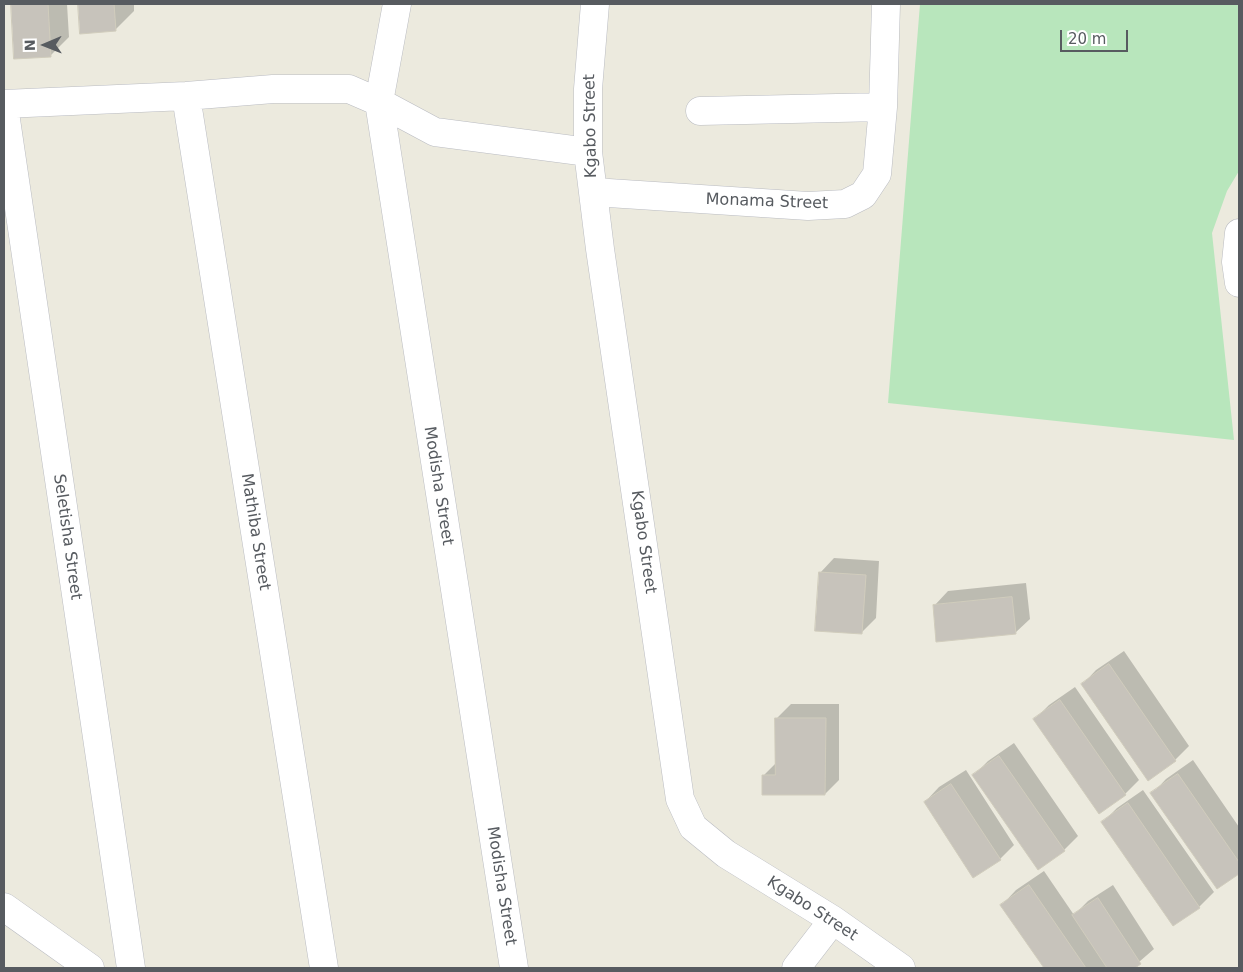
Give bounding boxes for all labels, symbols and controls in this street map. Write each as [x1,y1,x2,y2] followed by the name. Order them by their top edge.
[20,20,70,70] north arrow
[1063,20,1130,52] scale bar
[1068,30,1106,48] text: 20 m
[22,39,38,51] text: N
[580,74,602,178] street label: Kgabo Street
[705,190,829,214] street label: Monama Street
[419,425,457,547] street label: Modisha Street
[236,472,274,592] street label: Mathiba Street
[49,473,85,601] street label: Seletisha Street
[626,489,660,595] street label: Kgabo Street
[482,825,520,947] street label: Modisha Street
[763,873,861,945] street label: Kgabo Street

